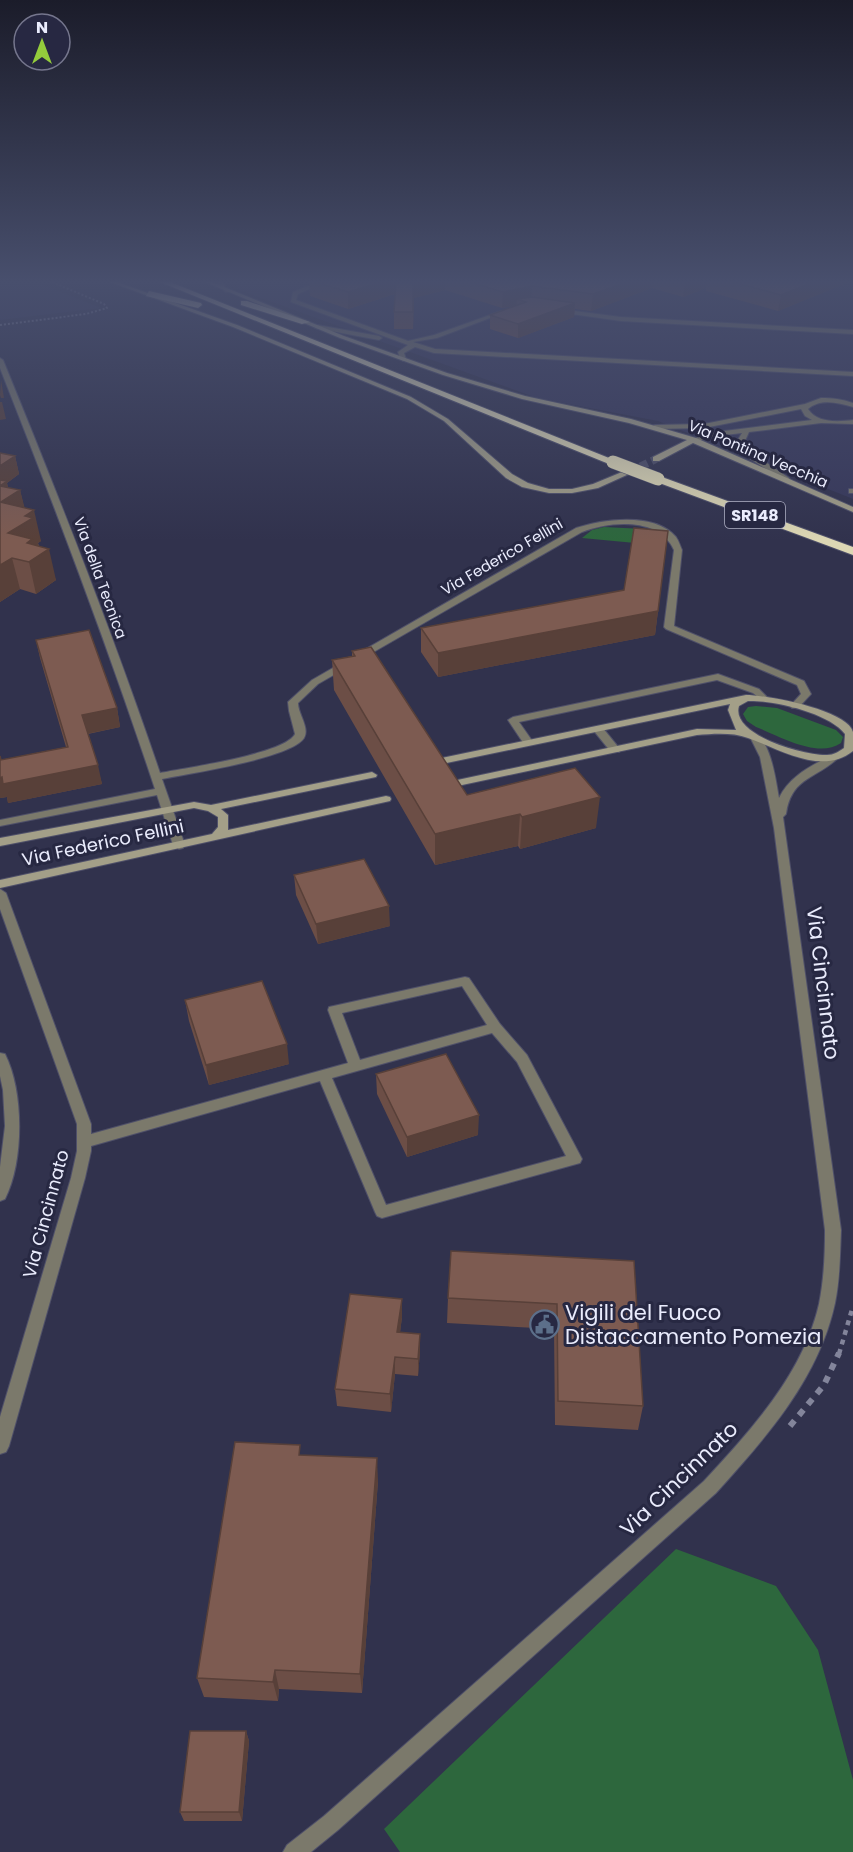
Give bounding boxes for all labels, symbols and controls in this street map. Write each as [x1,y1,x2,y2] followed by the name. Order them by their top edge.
[12,12,72,72] north arrow
[36,16,48,39] text: N
[685,415,831,492] street label: Via Pontina Vecchia
[725,502,785,528] road number: SR148
[437,513,567,600] street label: Via Federico Fellini
[69,514,132,642] street label: Via della Tecnica
[20,813,186,872] street label: Via Federico Fellini
[800,905,847,1061] street label: Via Cincinnato
[16,1147,75,1281] street label: Via Cincinnato
[565,1298,821,1351] place label: Vigili del Fuoco Distaccamento Pomezia
[528,1309,560,1341] public building icon: Vigili del Fuoco Distaccamento Pomezia
[613,1415,744,1543] street label: Via Cincinnato

